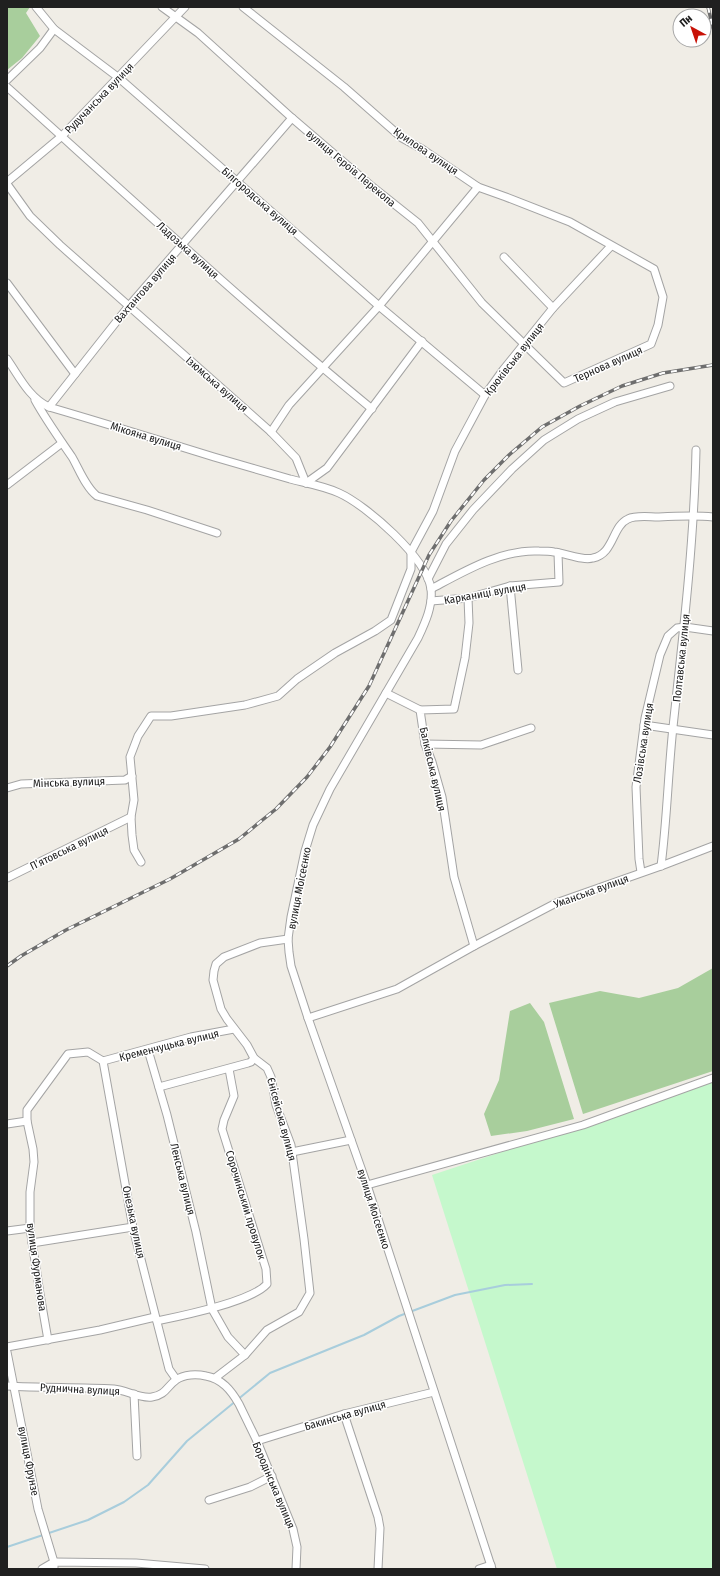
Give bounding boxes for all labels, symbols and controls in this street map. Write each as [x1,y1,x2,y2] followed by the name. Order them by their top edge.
[672,8,712,48] north arrow
[677,12,695,30] text: Пн
[62,60,136,136] street label: Рудучанська вулиця
[391,125,461,178] street label: Крилова вулиця
[303,127,398,210] street label: вулиця Героїв Перекопа
[219,165,300,238] street label: Білгородська вулиця
[154,219,221,282] street label: Ладозька вулиця
[112,251,179,326] street label: Вахтангова вулиця
[482,320,547,398] street label: Крюківська вулиця
[572,344,645,385] street label: Тернова вулиця
[183,354,250,415] street label: Ізюмська вулиця
[109,419,183,453] street label: Мікояна вулиця
[443,580,527,607] street label: Карканиці вулиця
[670,613,693,703] street label: Полтавська вулиця
[631,702,656,784] street label: Лозівська вулиця
[417,726,449,812] street label: Балківська вулиця
[33,775,105,790] street label: Мінська вулиця
[28,824,110,873] street label: П’ятовська вулиця
[285,846,314,930] street label: вулиця Моісеєнко
[551,872,630,911] street label: Уманська вулиця
[118,1027,220,1064] street label: Кременчуцька вулиця
[264,1076,299,1162] street label: Єнісейська вулиця
[167,1142,198,1216] street label: Ленська вулиця
[223,1149,269,1262] street label: Сорочинський провулок
[354,1167,393,1251] street label: вулиця Моісеєнко
[119,1185,148,1260] street label: Онезька вулиця
[24,1222,49,1312] street label: вулиця Фурманова
[40,1381,120,1398] street label: Руднична вулиця
[303,1398,387,1433] street label: Бакинська вулиця
[15,1425,42,1497] street label: вулиця Фрунзе
[249,1440,298,1531] street label: Бородінська вулиця

